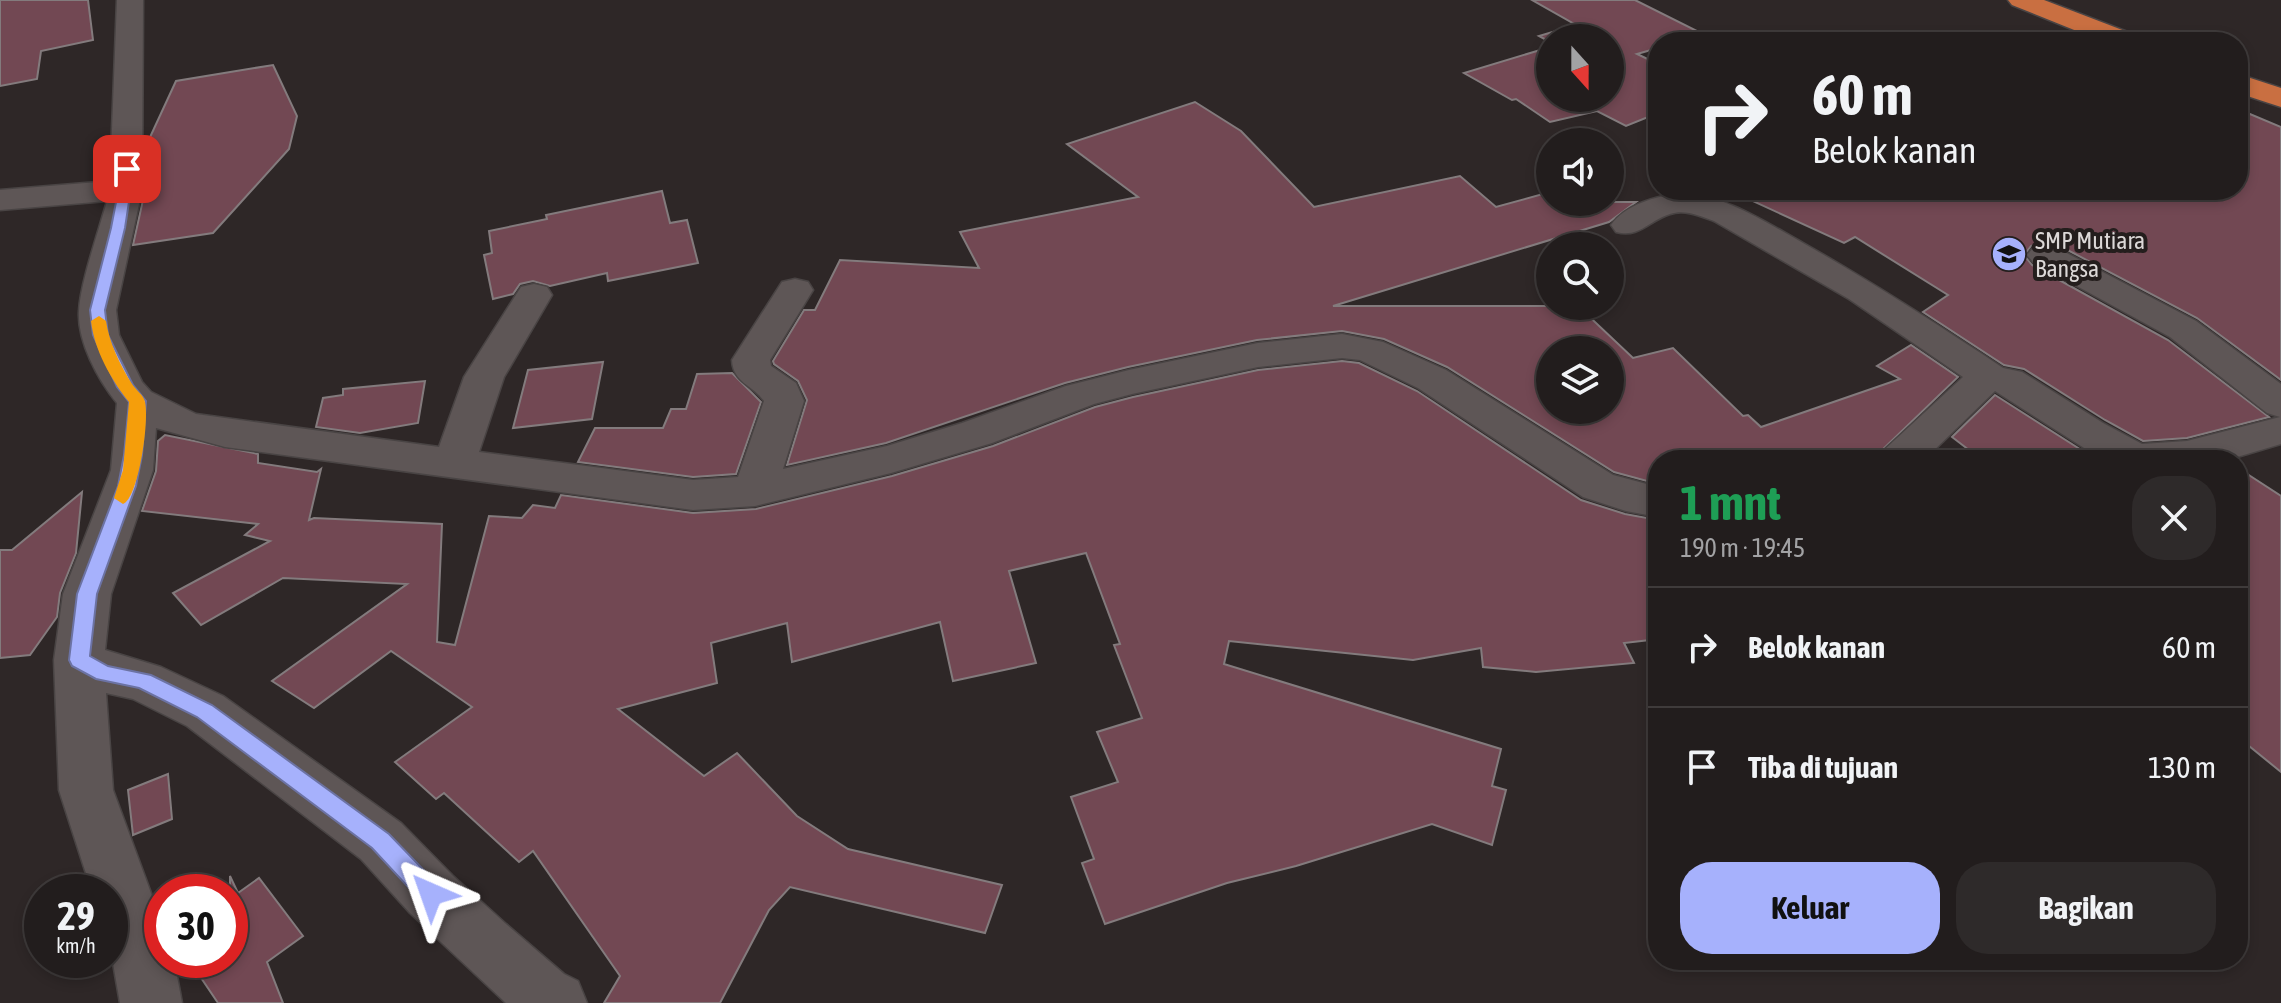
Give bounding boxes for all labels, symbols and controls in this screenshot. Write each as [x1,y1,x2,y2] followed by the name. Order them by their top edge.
[1536,24,1624,112] north arrow
[1536,24,1624,424] map controls
[1812,63,1913,127] text: 60 m
[1680,64,1784,168] icon: right
[1536,128,1624,216] button: sound
[1812,129,1977,171] text: Belok kanan
[93,135,161,203] pin
[105,147,149,191] icon: arrive
[2035,227,2145,282] place label: SMP Mutiara Bangsa
[1536,232,1624,320] button: search
[1990,235,2028,273] school or university icon: SMP Mutiara Bangsa
[1536,336,1624,424] button: layers
[1680,475,1781,530] text: 1 mnt
[2132,476,2216,560] button: close
[1680,533,1805,563] text: 190 m · 19:45
[1680,625,1724,669] icon: right
[1748,630,1885,664] text: Belok kanan
[2162,630,2216,664] text: 60 m
[1680,745,1724,789] icon: arrive
[1748,750,1898,784] text: Tiba di tujuan
[2148,750,2216,784] text: 130 m
[389,852,473,936] position arrow
[1680,862,1940,954] button: Keluar
[1956,862,2216,954] button: Bagikan
[144,874,248,978] speed limit sign: 30
[57,893,95,938] text: 29
[56,934,96,957] text: km/h

